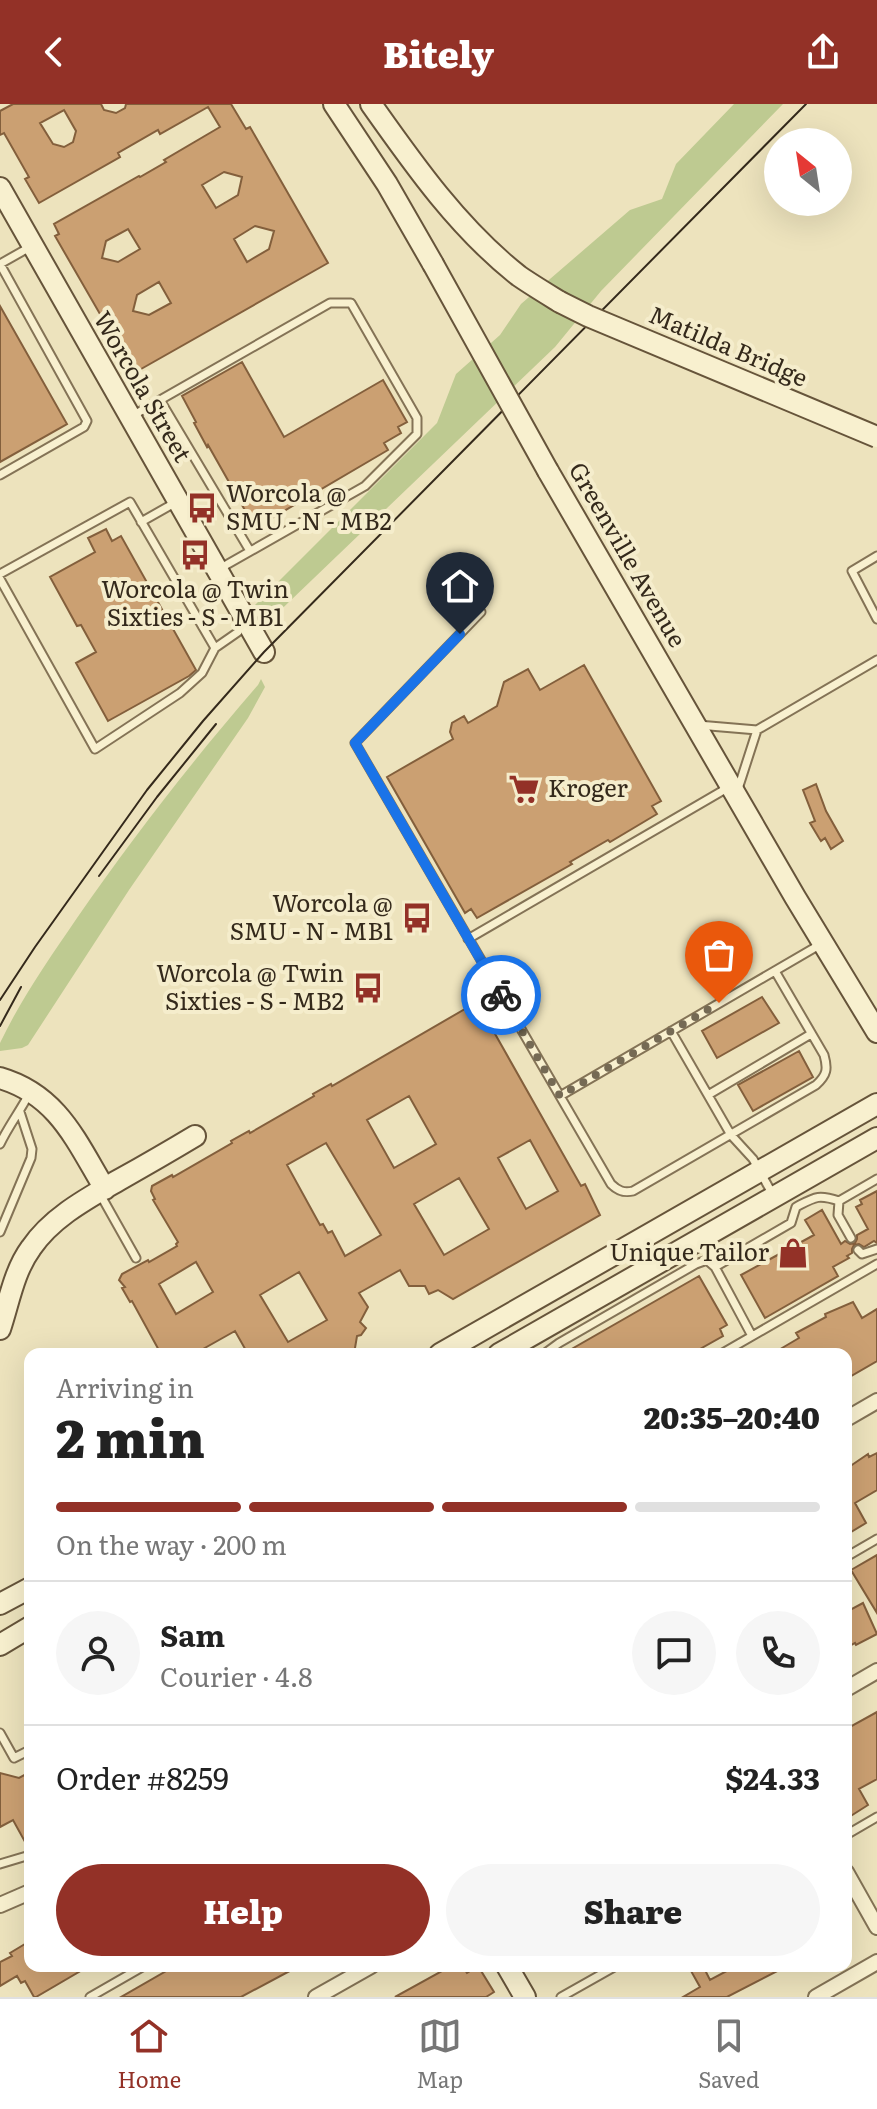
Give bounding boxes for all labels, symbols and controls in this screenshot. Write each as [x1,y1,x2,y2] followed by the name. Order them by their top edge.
[383,26,494,79] text: Bitely
[32,30,76,74] icon: back
[801,30,845,74] icon: share
[764,128,852,216] north arrow
[764,128,852,216] map controls
[644,296,814,394] street label: Matilda Bridge
[87,304,202,468] street label: Worcola Street
[562,455,696,653] street label: Greenville Avenue
[226,474,392,537] place label: Worcola @ SMU - N - MB2
[185,491,219,525] bus stop icon: Worcola @ SMU - N - MB2
[178,538,212,572] bus stop icon: Worcola @ Twin Sixties - S - MB1
[426,552,494,634] pin
[438,564,482,608] icon: home
[101,570,289,633] place label: Worcola @ Twin Sixties - S - MB1
[548,769,628,804] place label: Kroger
[507,772,541,806] supermarket icon: Kroger
[230,884,393,947] place label: Worcola @ SMU - N - MB1
[400,901,434,935] bus stop icon: Worcola @ SMU - N - MB1
[685,921,753,1003] pin
[697,933,741,977] icon: bag
[156,954,344,1017] place label: Worcola @ Twin Sixties - S - MB2
[461,955,541,1035] courier
[351,971,385,1005] bus stop icon: Worcola @ Twin Sixties - S - MB2
[479,973,523,1017] icon: bike
[610,1233,770,1268] place label: Unique Tailor
[776,1236,810,1270] shop icon: Unique Tailor
[56,1367,194,1406] text: Arriving in
[644,1394,820,1438] text: 20:35–20:40
[56,1397,205,1474] text: 2 min
[56,1524,287,1563] text: On the way · 200 m
[56,1611,140,1695] button: person
[632,1611,716,1695] button: chat
[736,1611,820,1695] button: phone
[160,1612,225,1656] text: Sam
[160,1656,313,1695] text: Courier · 4.8
[56,1755,229,1799] text: Order #8259
[725,1755,820,1799] text: $24.33
[56,1864,430,1956] button: Help
[446,1864,820,1956] button: Share
[118,2014,181,2095] tab: Home
[416,2014,463,2095] tab: Map
[698,2014,759,2095] tab: Saved

